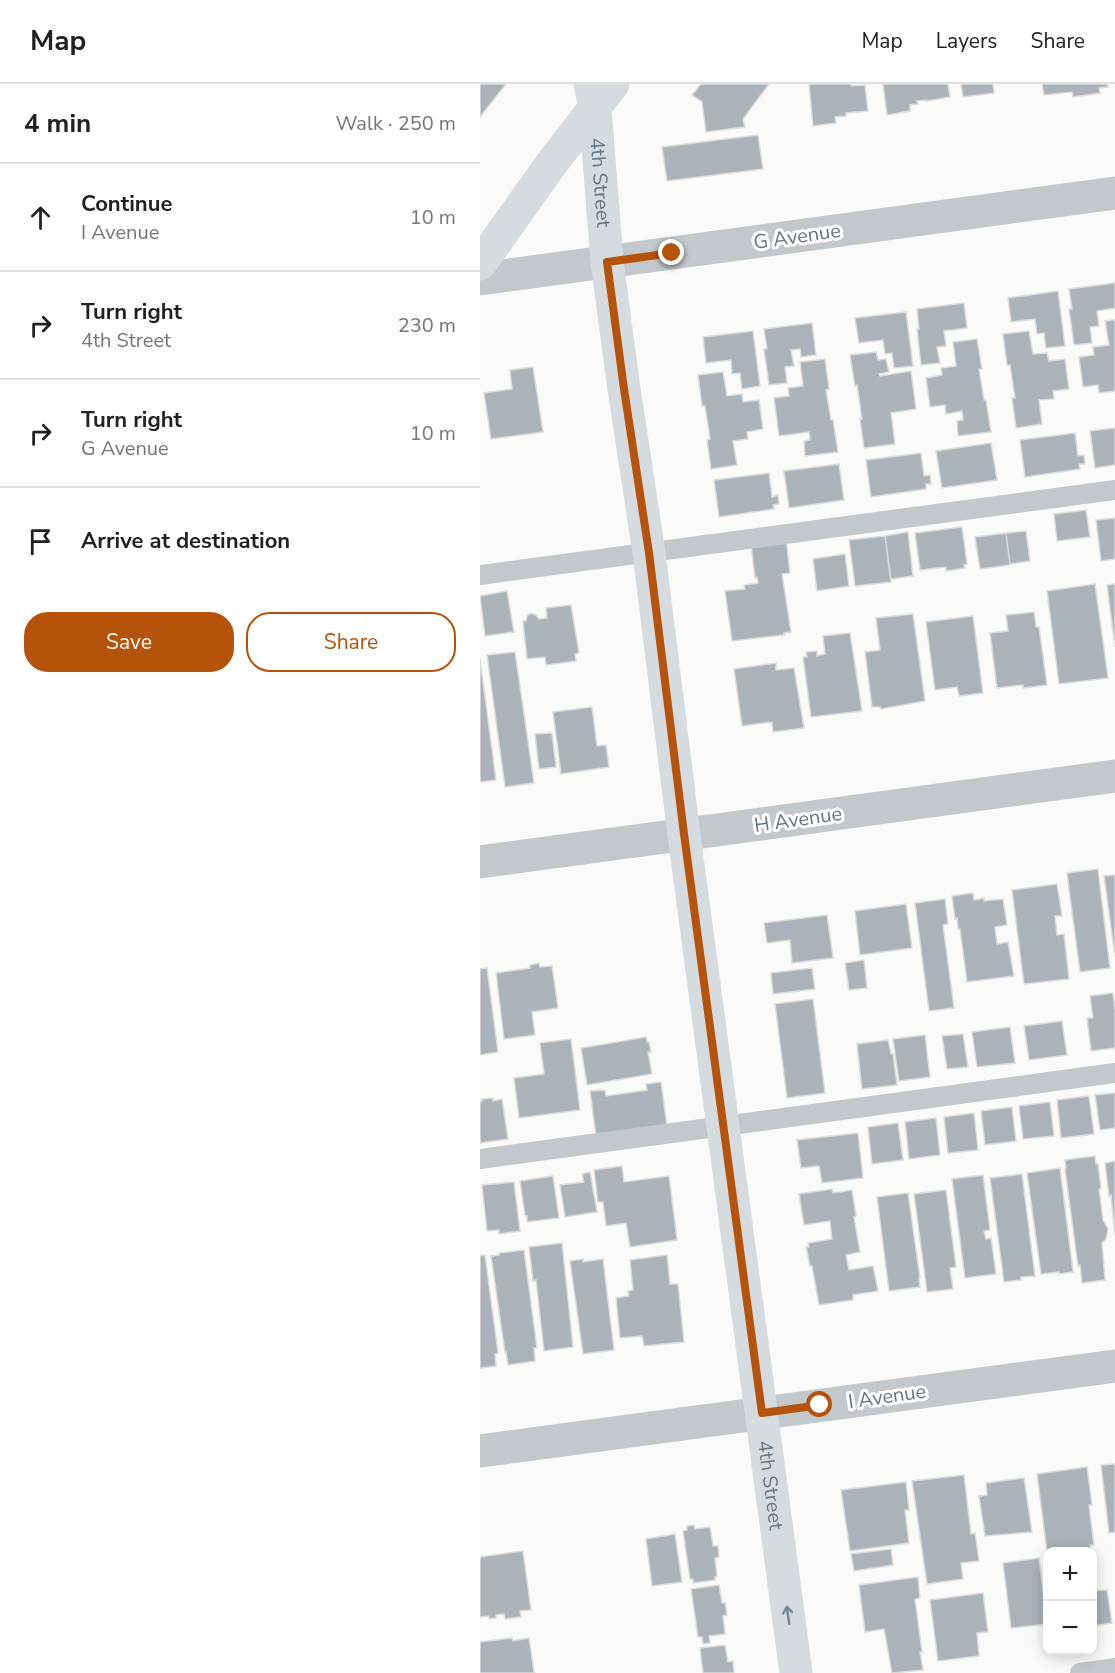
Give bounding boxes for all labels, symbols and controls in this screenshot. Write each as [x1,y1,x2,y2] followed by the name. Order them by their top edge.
[30,22,86,60] text: Map
[861,27,903,55] text: Map
[936,27,997,55] text: Layers
[1030,27,1085,55] text: Share
[24,106,91,141] text: 4 min
[336,110,456,137] text: Walk · 250 m
[583,136,617,229] street label: 4th Street
[81,189,172,219] text: Continue
[24,201,57,234] icon: ahead
[410,204,456,231] text: 10 m
[752,217,842,256] street label: G Avenue
[81,219,159,246] text: I Avenue
[658,239,684,265] route end
[81,297,182,327] text: Turn right
[24,309,57,342] icon: right
[398,312,456,339] text: 230 m
[81,327,171,354] text: 4th Street
[81,405,182,435] text: Turn right
[24,417,57,450] icon: right
[410,420,456,447] text: 10 m
[81,435,169,462] text: G Avenue
[24,525,57,558] icon: arrive
[81,526,290,556] text: Arrive at destination
[24,612,234,672] button: Save
[246,612,456,672] button: Share
[752,800,844,839] street label: H Avenue
[846,1378,928,1415] street label: I Avenue
[806,1391,832,1417] route start
[751,1439,790,1533] street label: 4th Street
[1043,1547,1097,1655] map controls
[1043,1547,1097,1601] button: +
[1043,1601,1097,1655] button: −
[782,1606,793,1625] one-way arrow

